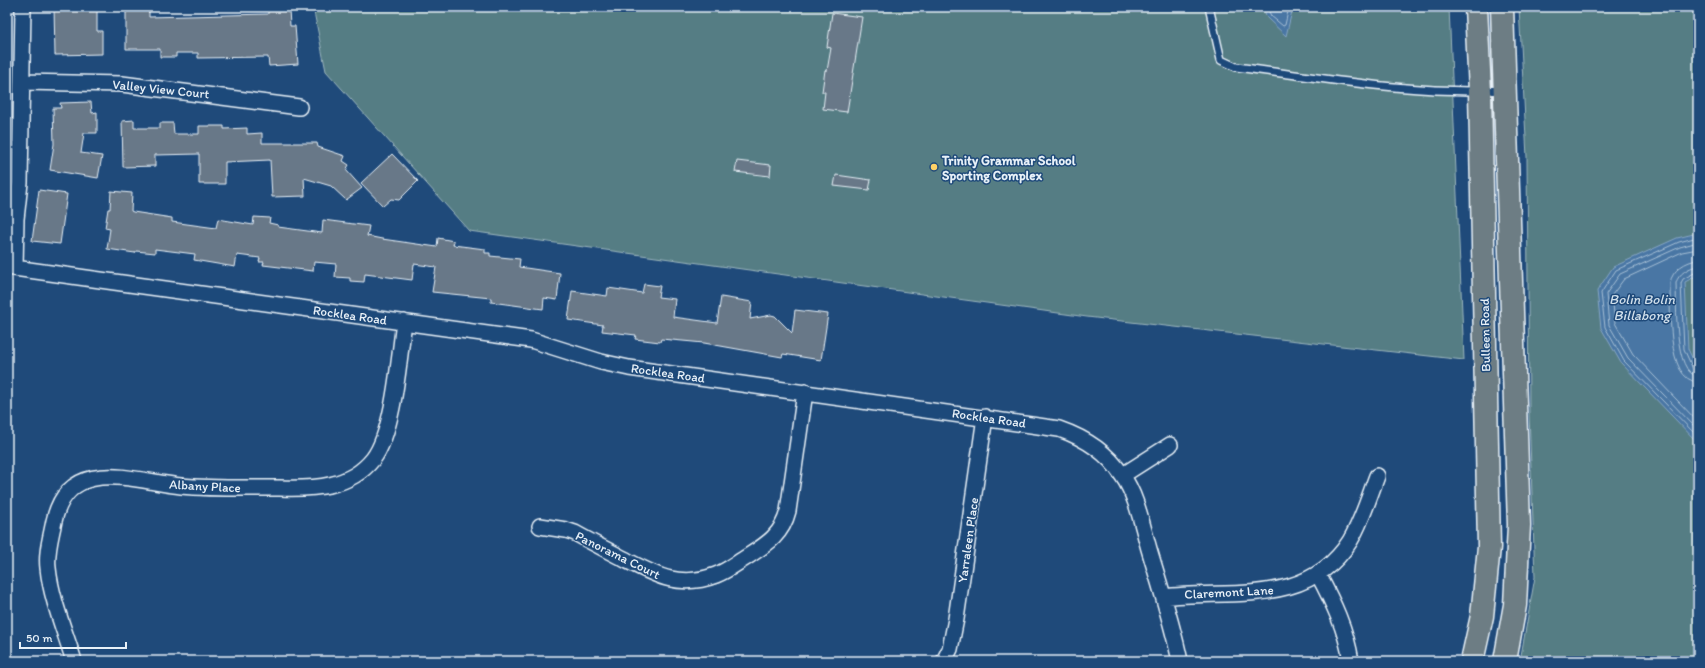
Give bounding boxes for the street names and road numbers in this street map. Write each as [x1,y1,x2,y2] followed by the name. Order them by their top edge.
[112,76,210,102] street label: Valley View Court
[1477,298,1493,372] street label: Bulleen Road
[312,302,388,328] street label: Rocklea Road
[630,360,706,386] street label: Rocklea Road
[951,405,1027,431] street label: Rocklea Road
[169,477,241,495] street label: Albany Place
[955,496,981,584] street label: Yarraleen Place
[573,528,663,582] street label: Panorama Court
[1184,582,1274,602] street label: Claremont Lane

